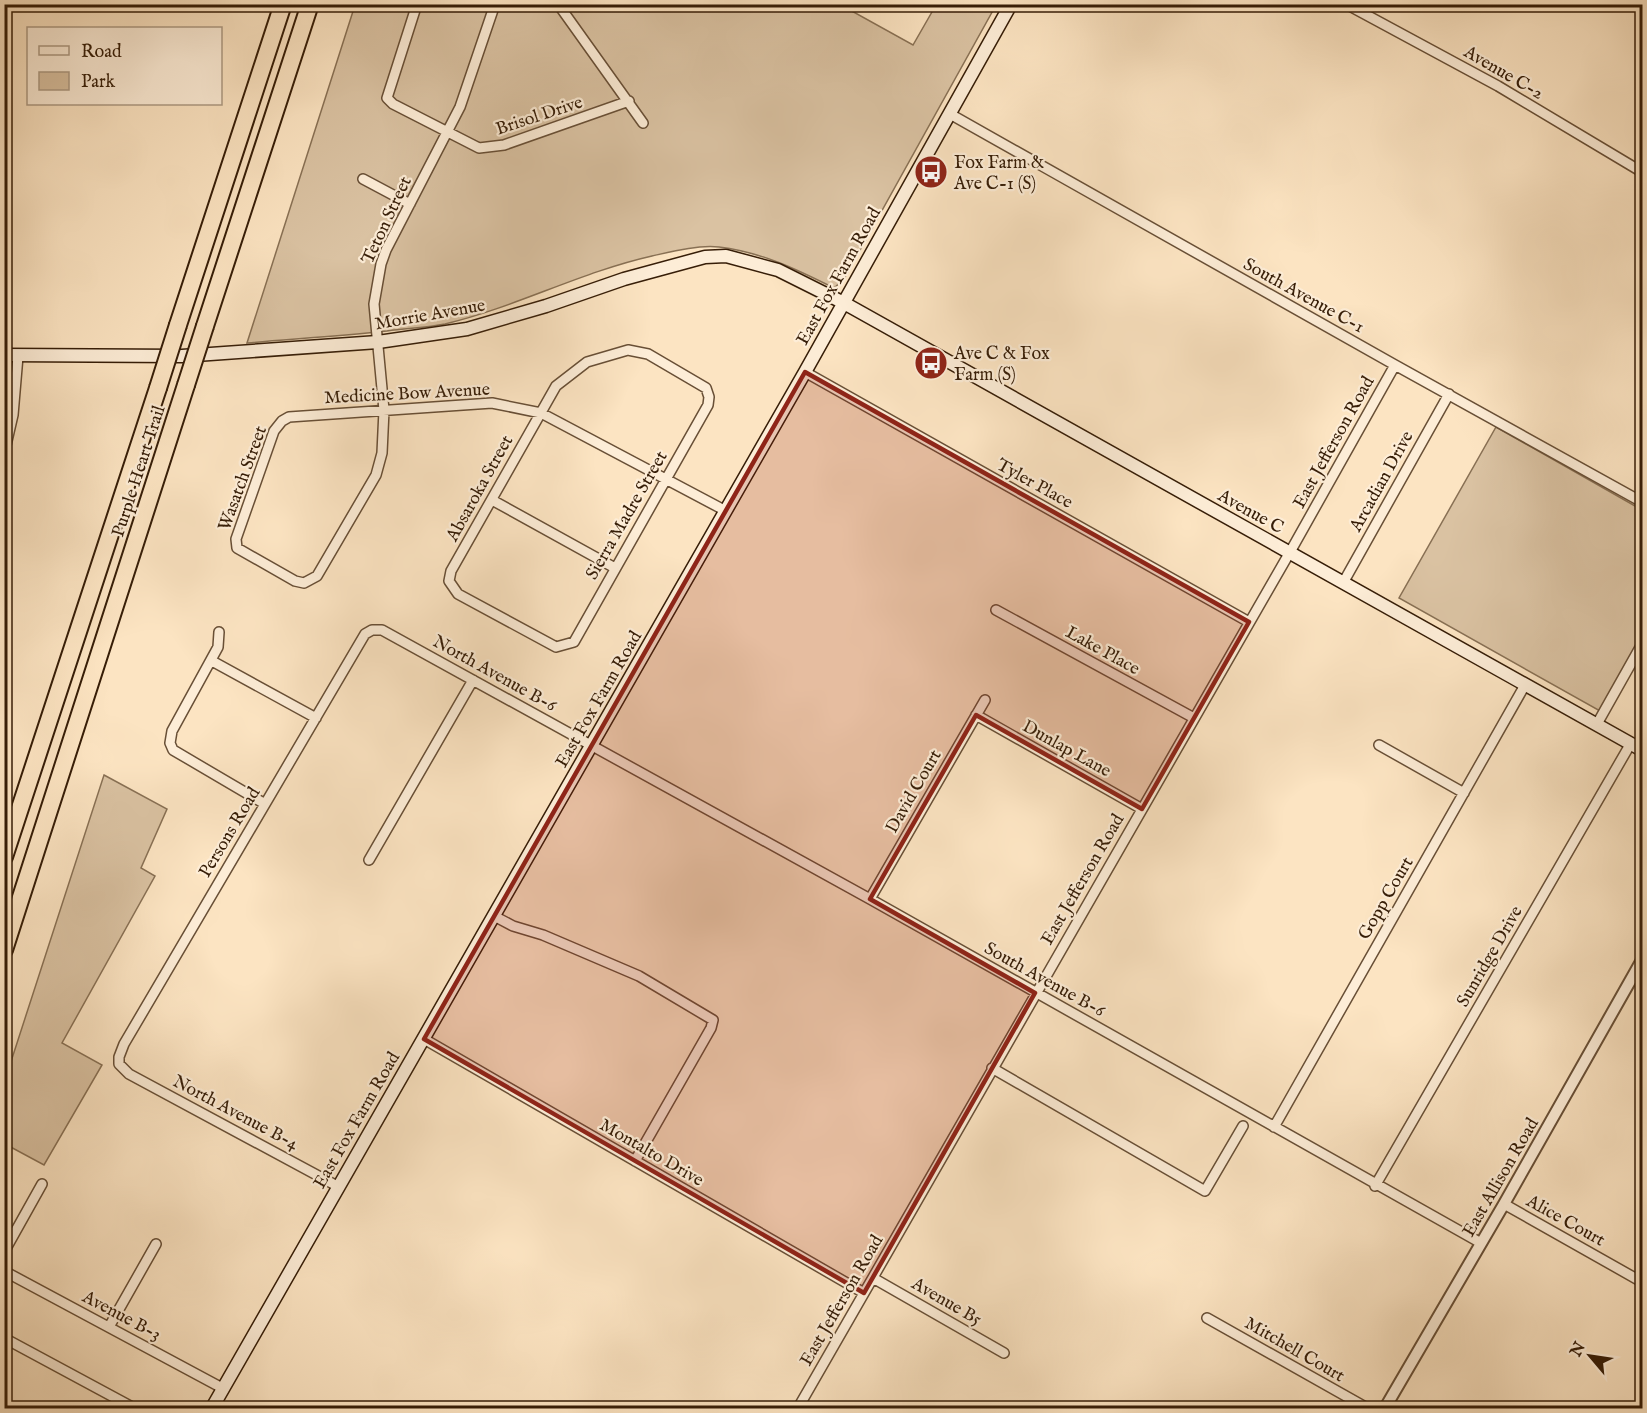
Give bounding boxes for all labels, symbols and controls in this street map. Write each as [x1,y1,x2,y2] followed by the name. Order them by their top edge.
[27,27,222,105] legend
[81,41,122,64] text: Road
[1458,41,1547,105] street label: Avenue C-2
[81,71,116,94] text: Park
[493,92,586,141] street label: Brisol Drive
[953,152,1044,196] place label: Fox Farm & Ave C-1 (S)
[913,154,949,190] bus stop icon: Fox Farm & Ave C-1 (S)
[357,173,418,268] street label: Teton Street
[792,203,887,350] street label: East Fox Farm Road
[1239,254,1368,339] street label: South Avenue C-1
[373,294,487,336] street label: Morrie Avenue
[953,343,1050,387] place label: Ave C & Fox Farm (S)
[913,345,949,381] bus stop icon: Ave C & Fox Farm (S)
[1288,372,1380,513] street label: East Jefferson Road
[324,379,491,410] street label: Medicine Bow Avenue
[107,403,172,540] street label: Purple Heart Trail
[214,423,273,534] street label: Wasatch Street
[1345,427,1420,537] street label: Arcadian Drive
[441,431,519,547] street label: Absaroka Street
[581,447,674,584] street label: Sierra Madre Street
[992,454,1076,515] street label: Tyler Place
[1212,484,1287,540] street label: Avenue C
[1061,622,1143,681] street label: Lake Place
[551,627,648,772] street label: East Fox Farm Road
[428,631,560,718] street label: North Avenue B-6
[1018,715,1115,783] street label: Dunlap Lane
[881,746,947,838] street label: David Court
[194,783,266,882] street label: Persons Road
[1036,810,1130,949] street label: East Jefferson Road
[1353,853,1419,944] street label: Gopp Court
[1452,902,1529,1011] street label: Sunridge Drive
[980,938,1109,1023] street label: South Avenue B-6
[309,1048,406,1193] street label: East Fox Farm Road
[169,1071,302,1156] street label: North Avenue B-4
[595,1114,707,1192] street label: Montalto Drive
[1458,1114,1545,1241] street label: East Allison Road
[1521,1190,1609,1252] street label: Alice Court
[795,1231,889,1370] street label: East Jefferson Road
[906,1272,986,1332] street label: Avenue B5
[77,1286,165,1347] street label: Avenue B-3
[1240,1312,1348,1388] street label: Mitchell Court
[1560,1326,1620,1386] north arrow
[1566,1339,1591,1361] text: N

